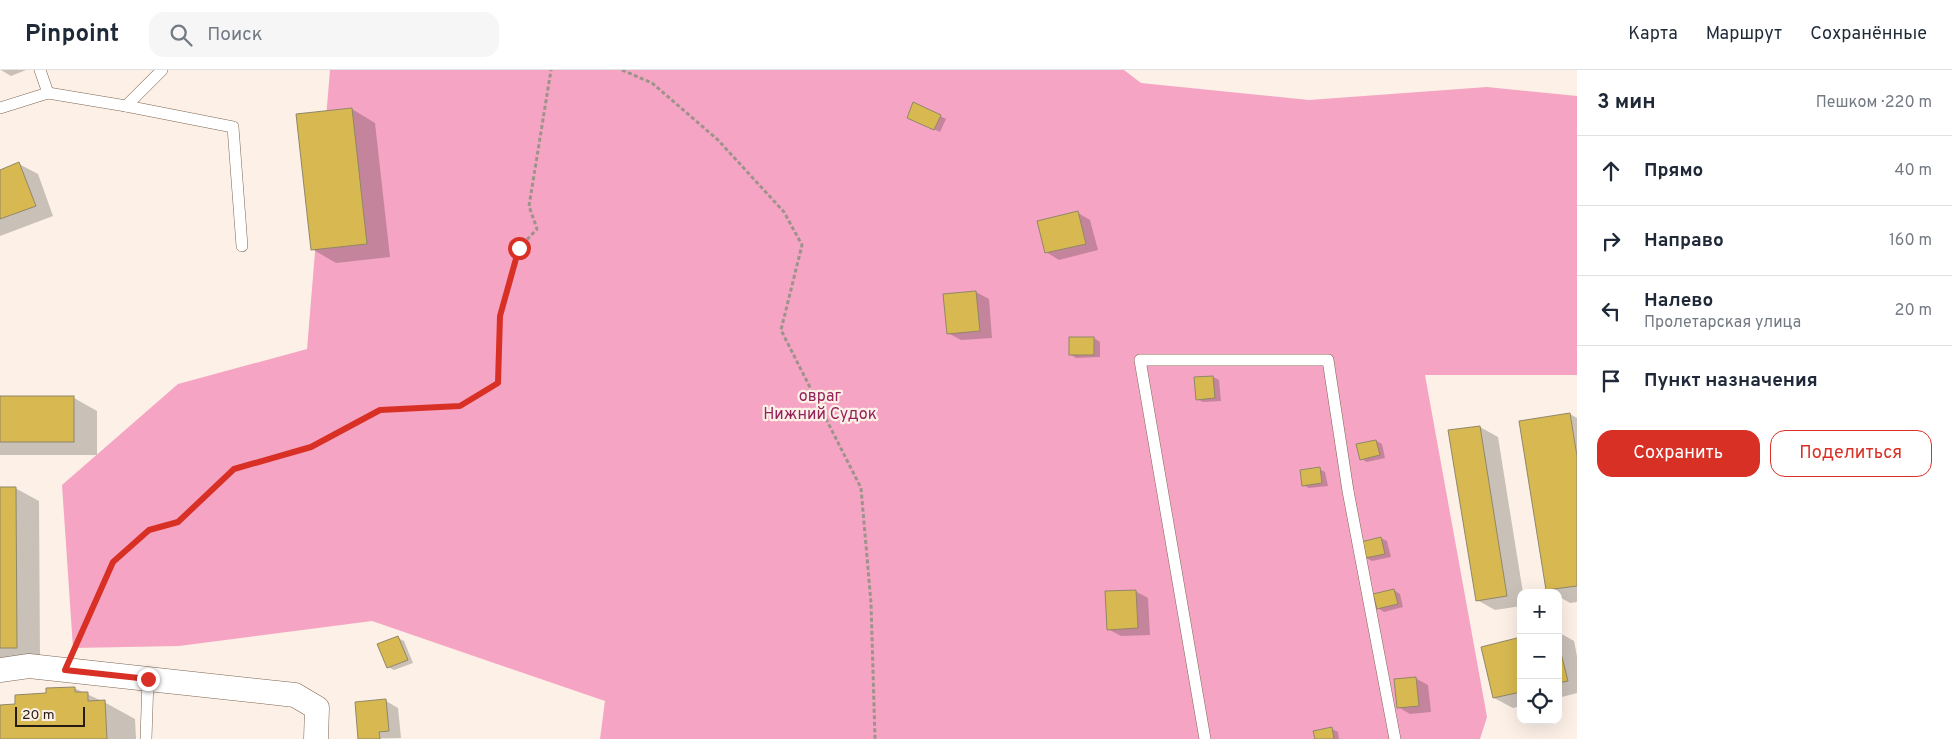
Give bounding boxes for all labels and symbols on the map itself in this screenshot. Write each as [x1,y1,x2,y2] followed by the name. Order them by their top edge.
[508,237,531,260] route start
[763,387,877,425] park label: овраг Нижний Судок
[137,668,160,691] route end
[15,704,85,727] scale bar

